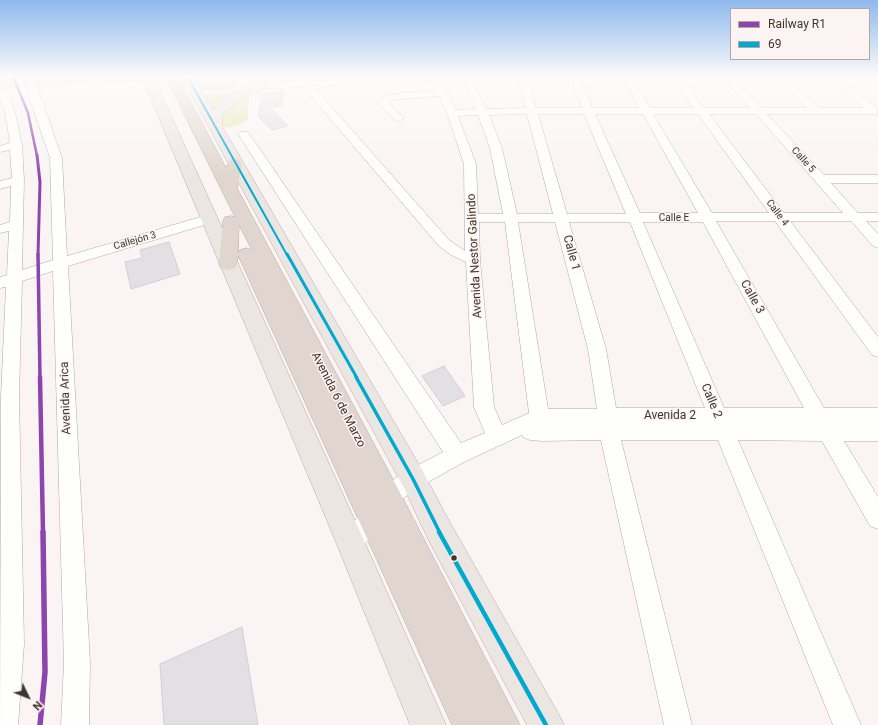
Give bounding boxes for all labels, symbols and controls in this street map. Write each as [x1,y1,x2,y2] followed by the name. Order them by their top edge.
[730,8,870,60] legend
[768,17,826,31] text: Railway R1
[768,37,782,51] text: 69
[788,145,818,175] street label: Calle 5
[465,193,485,319] street label: Avenida Nestor Galindo
[763,197,791,229] street label: Calle 4
[659,212,689,224] street label: Calle E
[112,229,158,253] street label: Callejón 3
[559,234,583,272] street label: Calle 1
[737,278,767,316] street label: Calle 3
[308,350,368,450] street label: Avenida 6 de Marzo
[58,361,74,435] street label: Avenida Arica
[697,381,725,421] street label: Calle 2
[644,409,696,423] street label: Avenida 2
[449,553,459,563] unlabelled marker
[8,677,48,717] north arrow
[30,698,45,713] text: N

